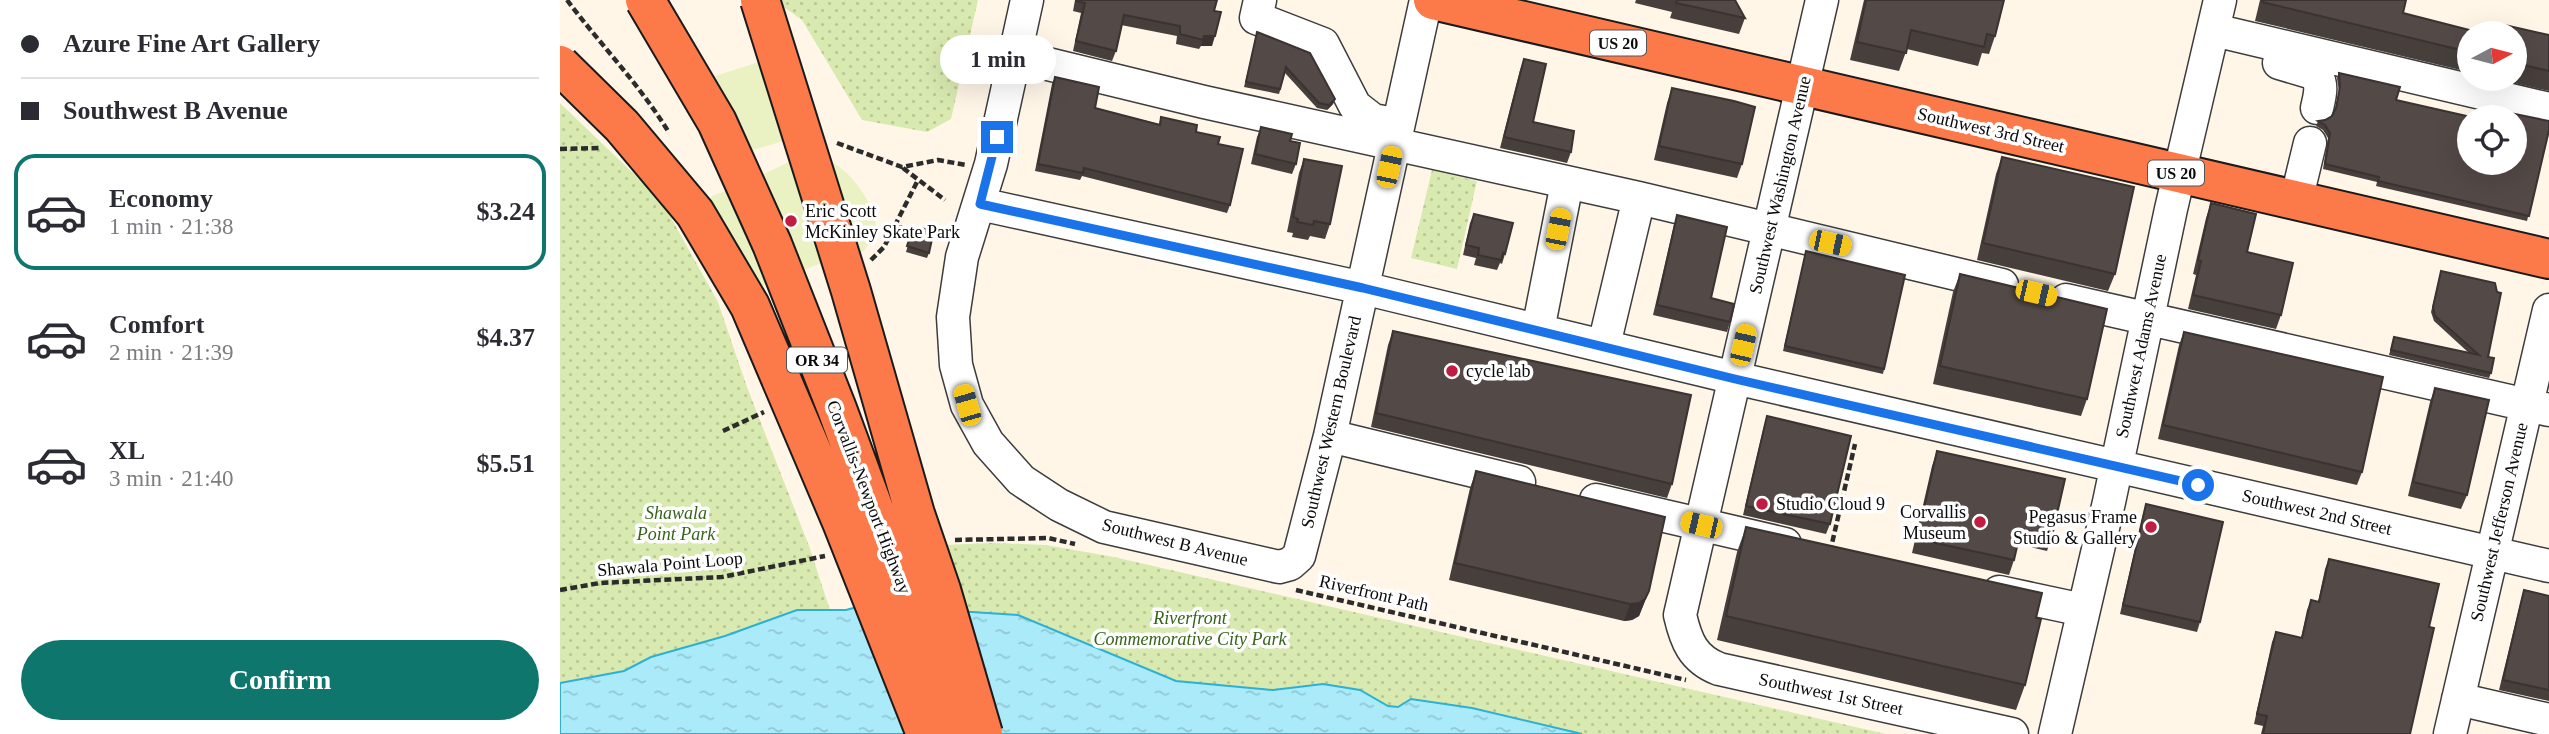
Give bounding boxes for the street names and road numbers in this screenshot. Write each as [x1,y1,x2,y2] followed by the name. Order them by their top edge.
[1590,31,1646,56] road number: US 20
[1745,74,1815,296] street label: Southwest Washington Avenue
[1916,103,2066,157] street label: Southwest 3rd Street
[2148,160,2204,186] road number: US 20
[2112,252,2170,440] street label: Southwest Adams Avenue
[1297,314,1365,530] street label: Southwest Western Boulevard
[787,348,847,372] road number: OR 34
[823,398,915,596] street label: Corvallis-Newport Highway
[2466,421,2532,623] street label: Southwest Jefferson Avenue
[2240,485,2394,539] street label: Southwest 2nd Street
[1100,514,1250,570] street label: Southwest B Avenue
[596,548,744,580] street label: Shawala Point Loop
[1317,571,1431,615] street label: Riverfront Path
[1757,669,1905,719] street label: Southwest 1st Street

